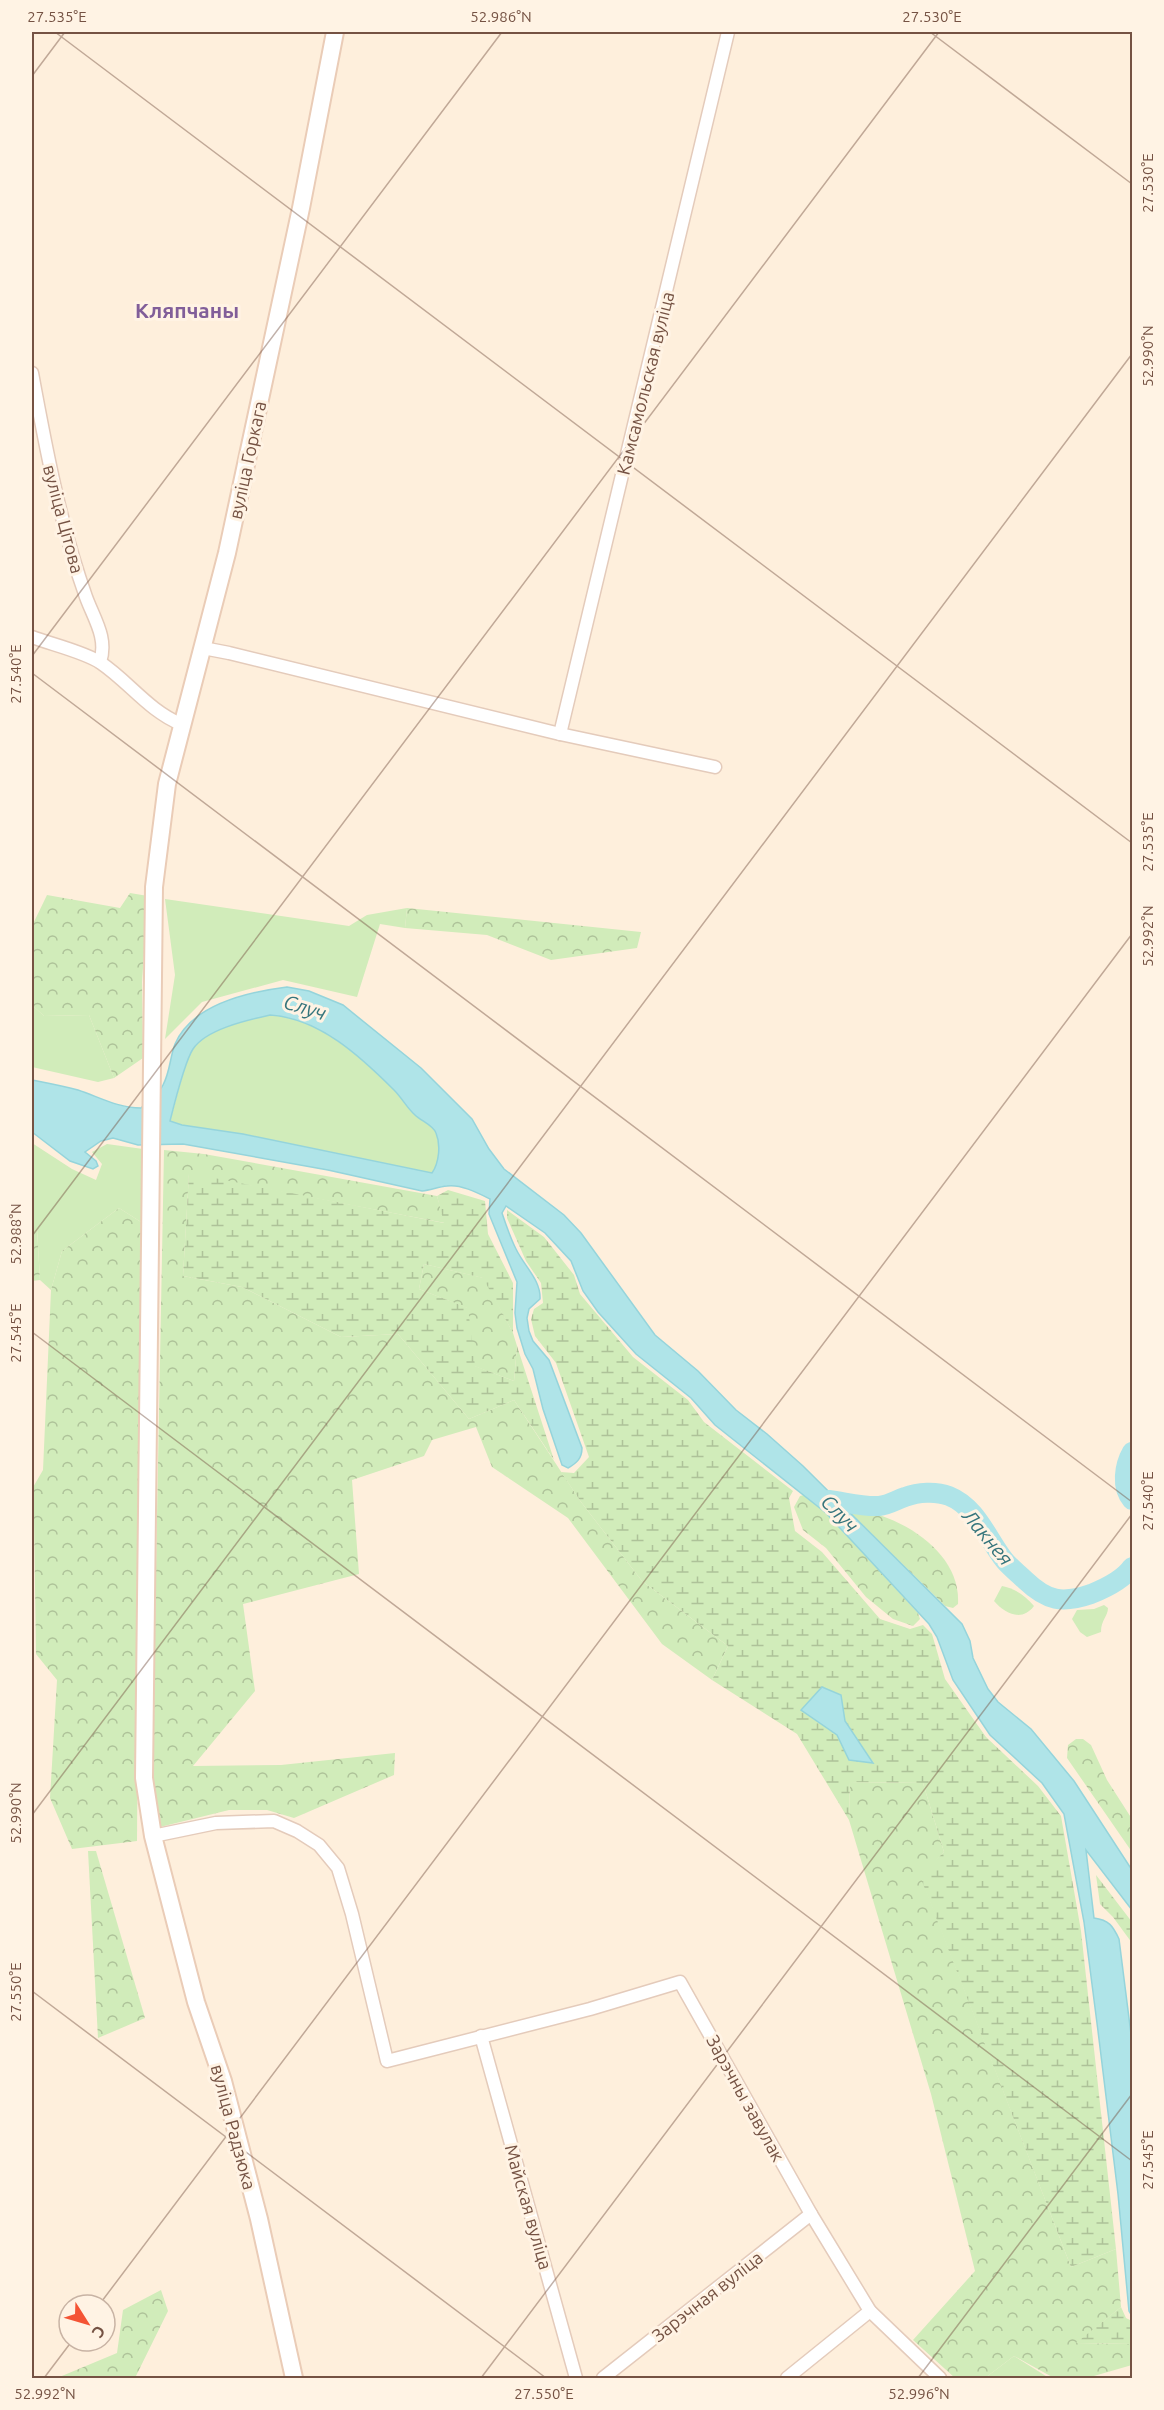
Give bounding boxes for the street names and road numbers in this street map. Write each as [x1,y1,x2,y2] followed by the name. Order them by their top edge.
[613,289,677,477] street label: Камсамольская вуліца
[225,399,269,521] street label: вуліца Горкага
[40,462,88,576] street label: вуліца Цітова
[703,2031,789,2165] street label: Зарэчны завулак
[208,2062,260,2192] street label: вуліца Радзюка
[502,2142,556,2272] street label: Майская вуліца
[648,2247,766,2345] street label: Зарэчная вуліца

